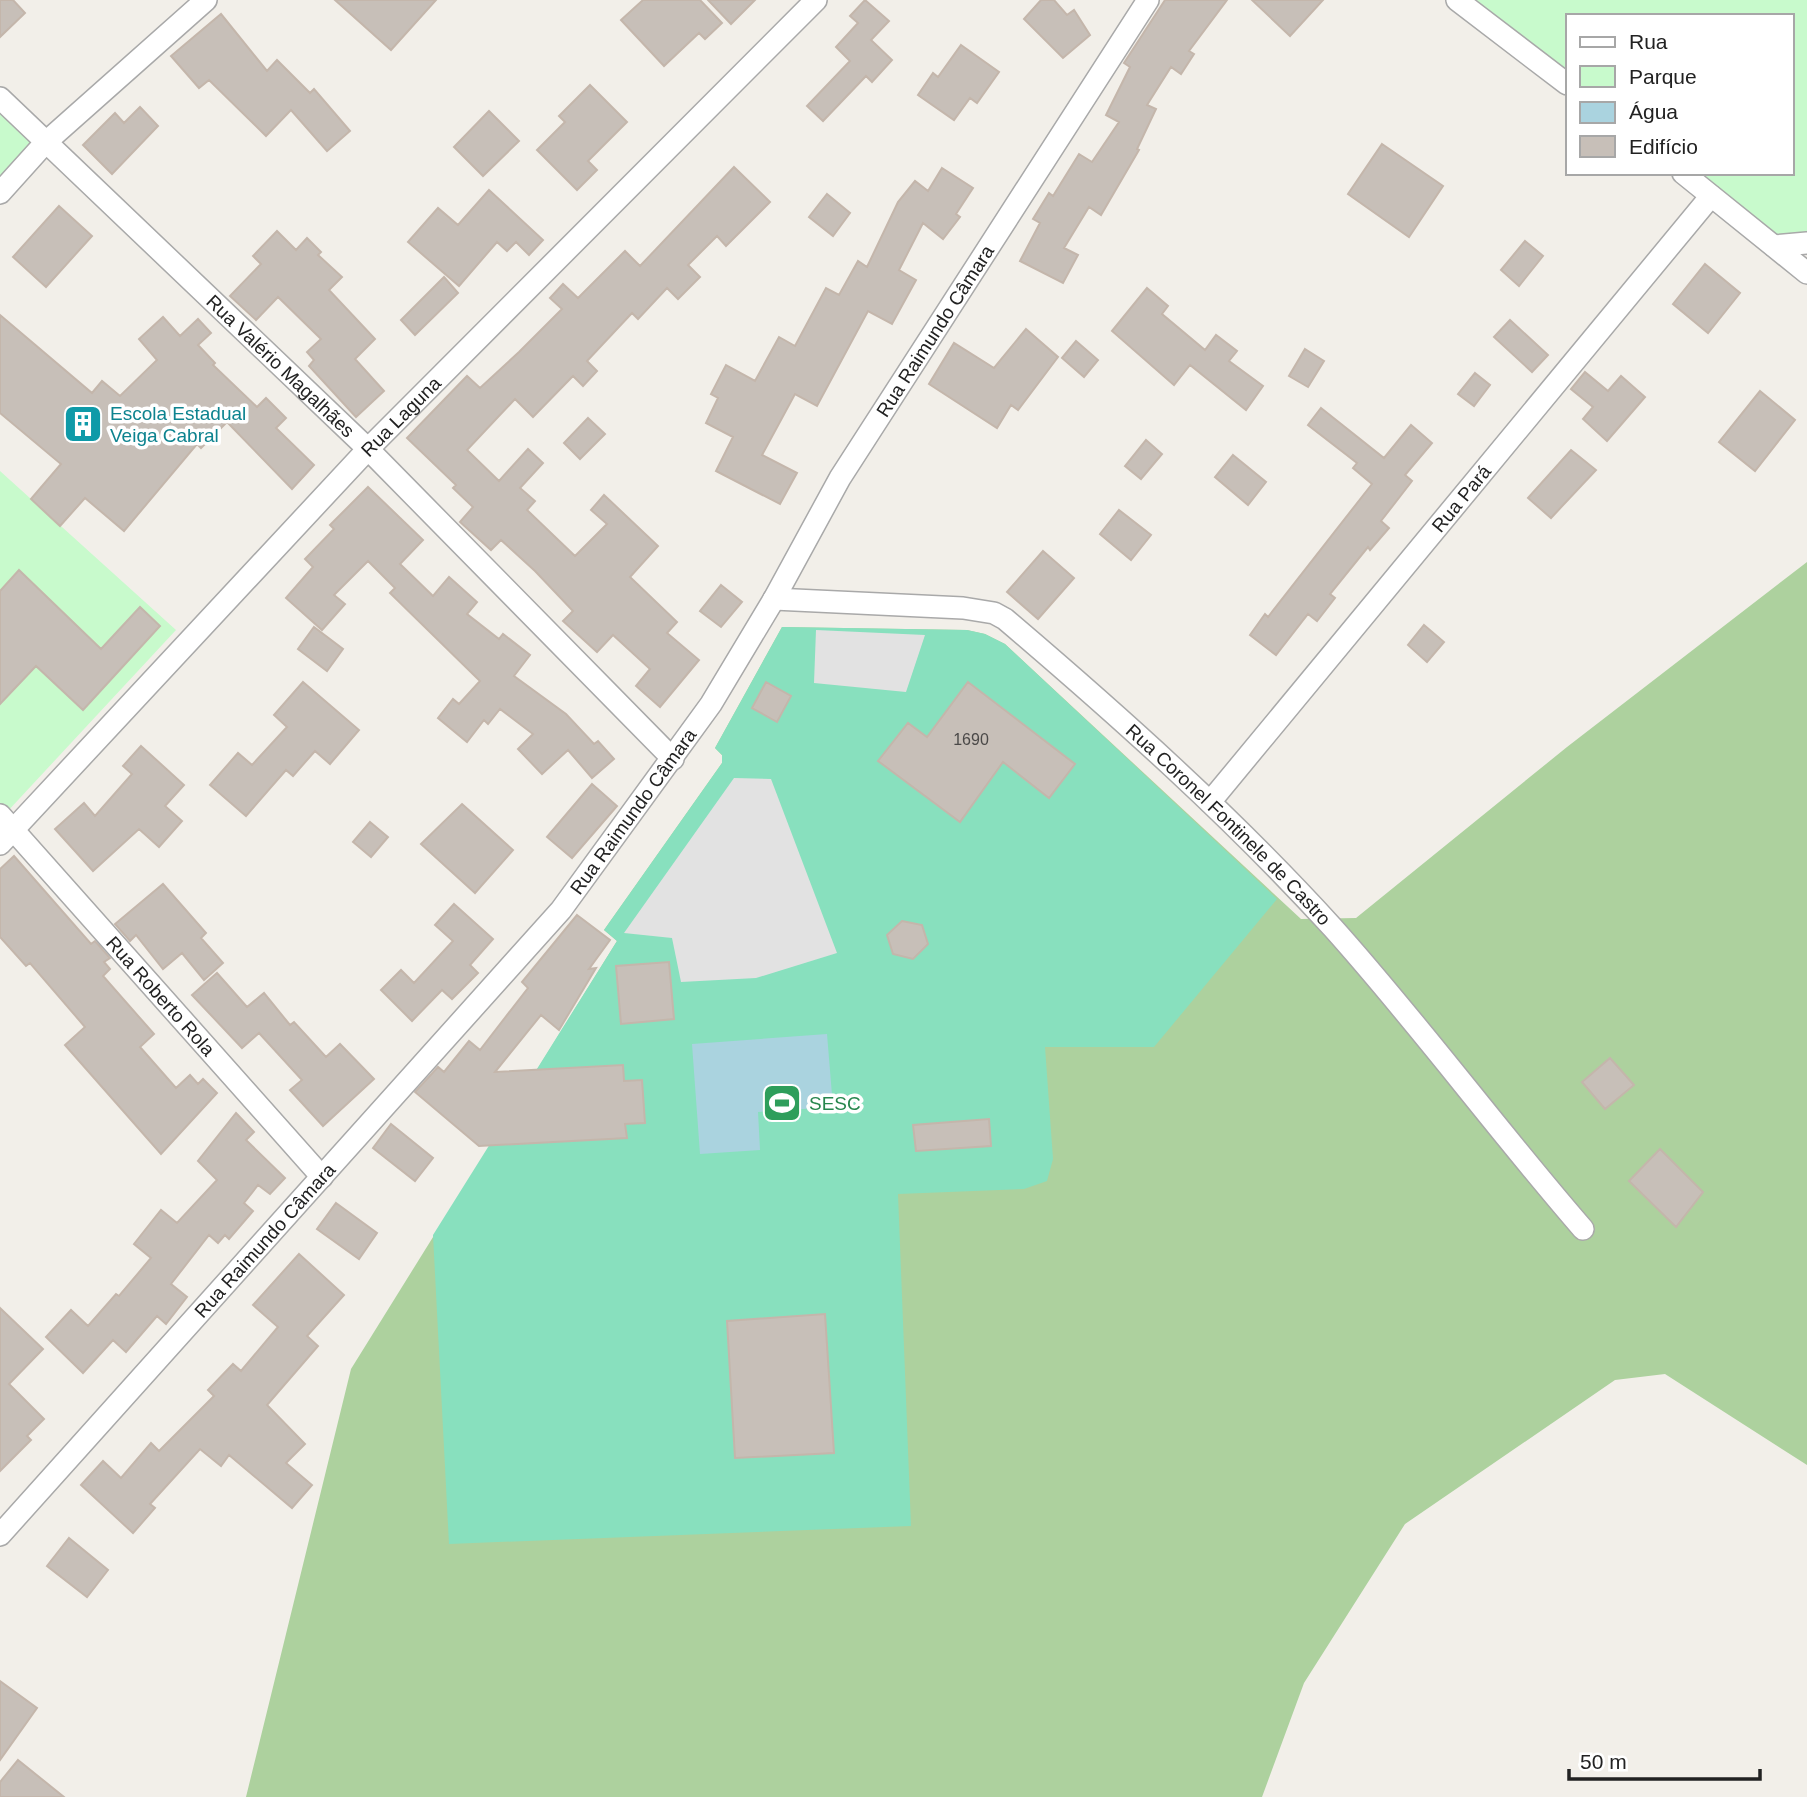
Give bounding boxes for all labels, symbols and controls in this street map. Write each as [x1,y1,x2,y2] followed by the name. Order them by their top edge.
[1566,14,1793,175] legend
[1629,30,1668,53] text: Rua
[1629,65,1697,88] text: Parque
[1629,100,1678,123] text: Água
[1629,135,1698,158] text: Edifício
[872,241,998,421] street label: Rua Raimundo Câmara
[203,290,359,441] street label: Rua Valério Magalhães
[357,372,445,460] street label: Rua Laguna
[62,403,104,445] building icon: Escola Estadual Veiga Cabral
[110,403,246,446] place label: Escola Estadual Veiga Cabral
[1427,460,1495,536] street label: Rua Pará
[1122,720,1335,929] street label: Rua Coronel Fontinele de Castro
[566,724,700,898] street label: Rua Raimundo Câmara
[953,731,989,748] house number: 1690
[102,932,220,1060] street label: Rua Roberto Rola
[761,1082,803,1124] sports icon: SESC
[809,1093,861,1114] place label: SESC
[190,1159,339,1322] street label: Rua Raimundo Câmara
[1569,1738,1760,1782] scale bar
[1580,1750,1627,1773] text: 50 m

